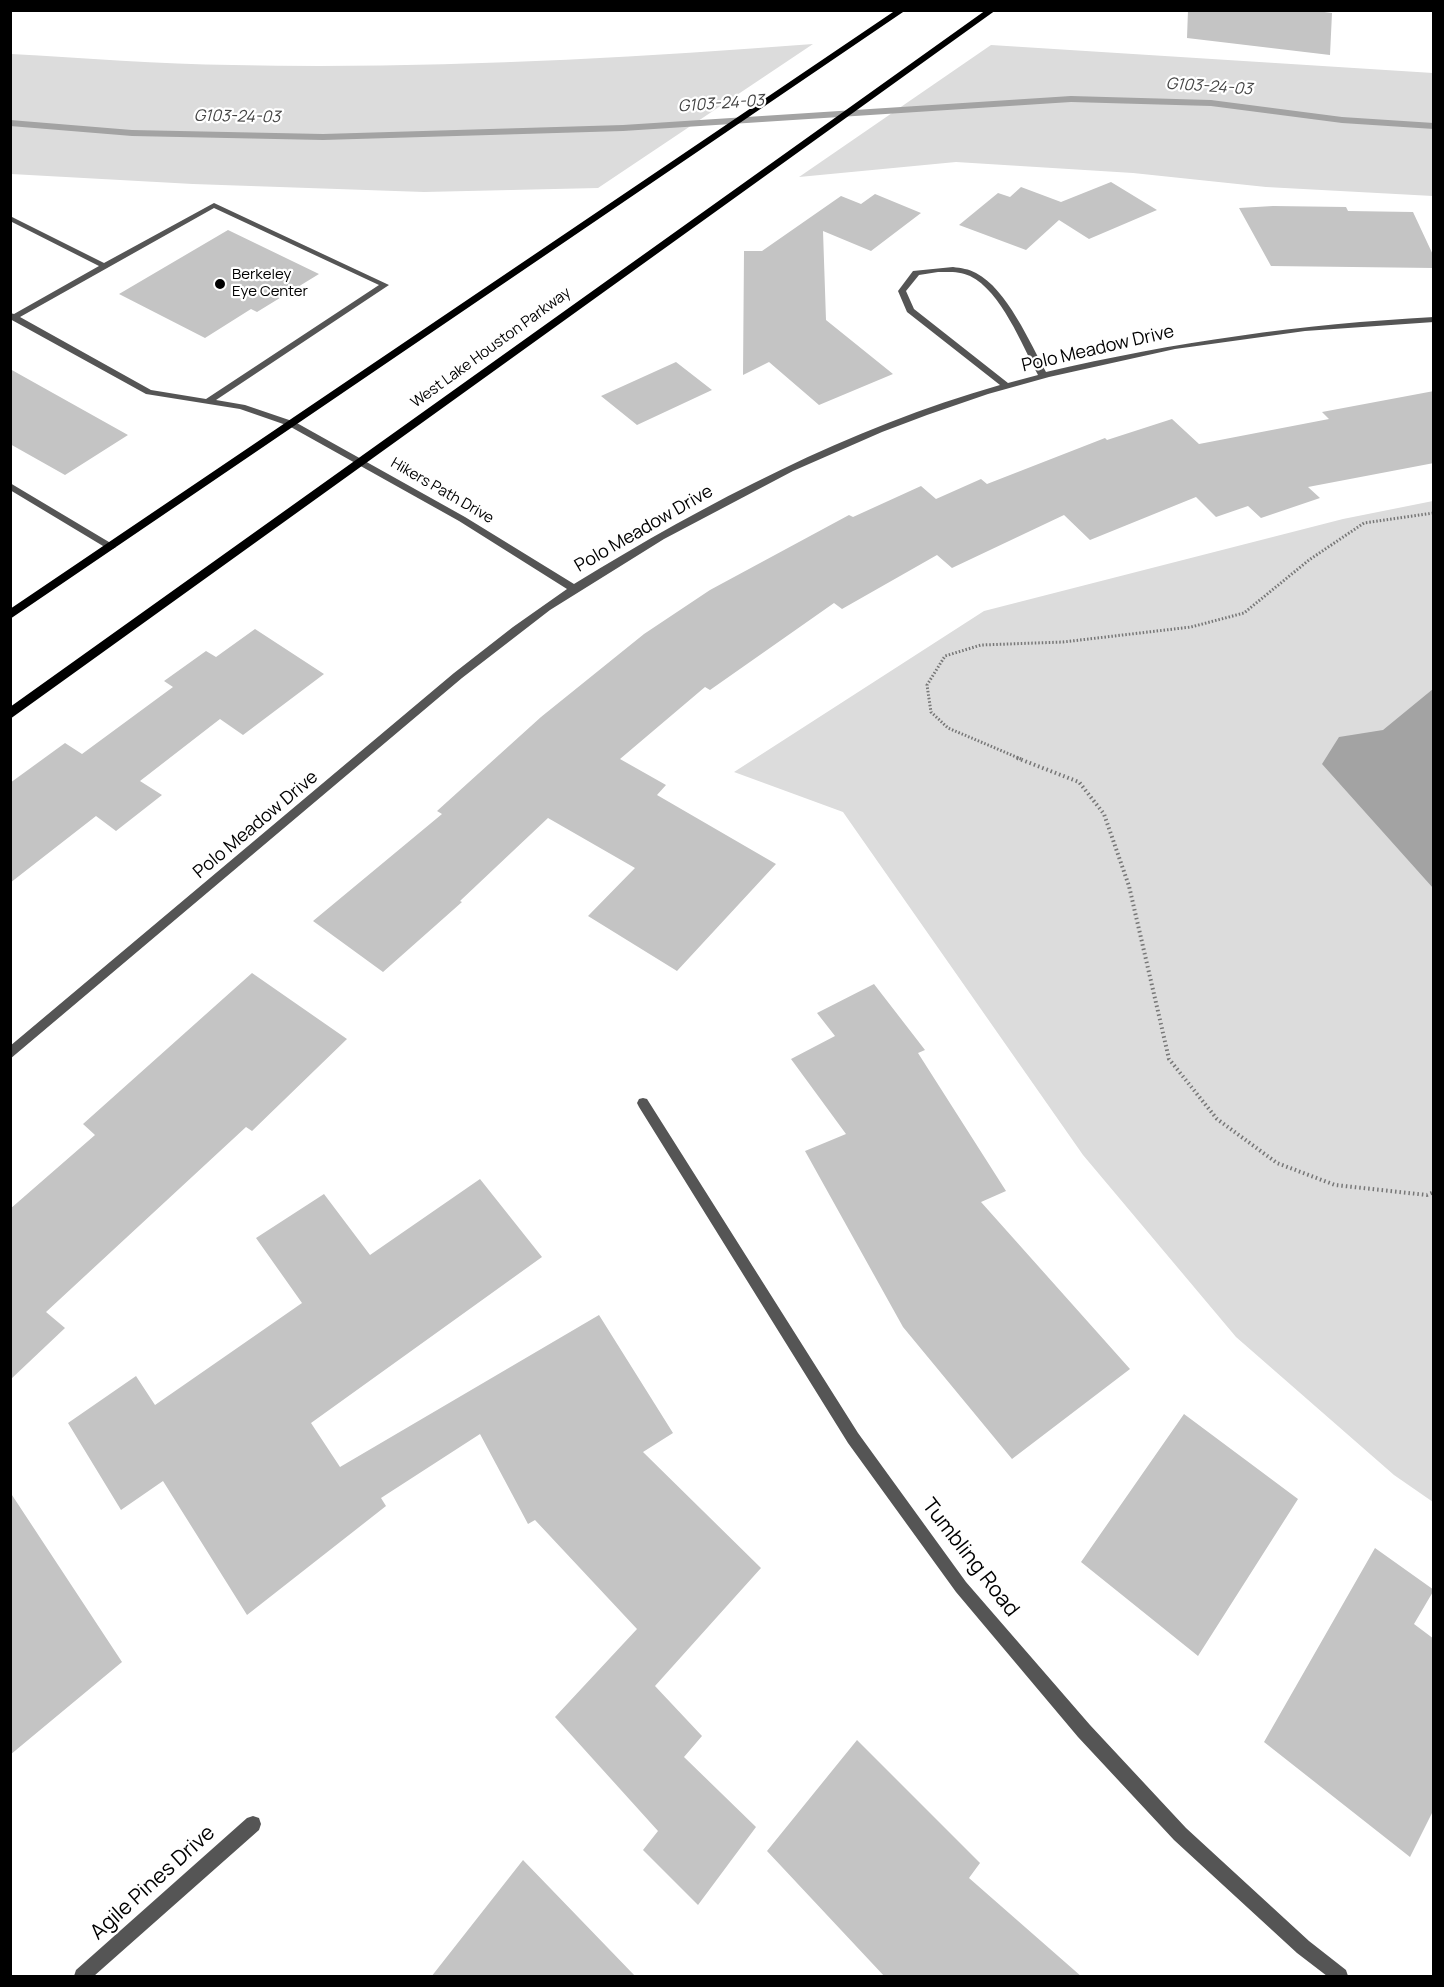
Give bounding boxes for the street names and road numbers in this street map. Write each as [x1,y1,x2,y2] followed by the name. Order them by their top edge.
[408,284,574,412] street label: West Lake Houston Parkway
[1020,321,1176,377] street label: Polo Meadow Drive
[387,454,497,528] street label: Hikers Path Drive
[571,481,717,577] street label: Polo Meadow Drive
[189,767,323,883] street label: Polo Meadow Drive
[916,1494,1024,1622] street label: Tumbling Road
[86,1821,220,1945] street label: Agile Pines Drive

